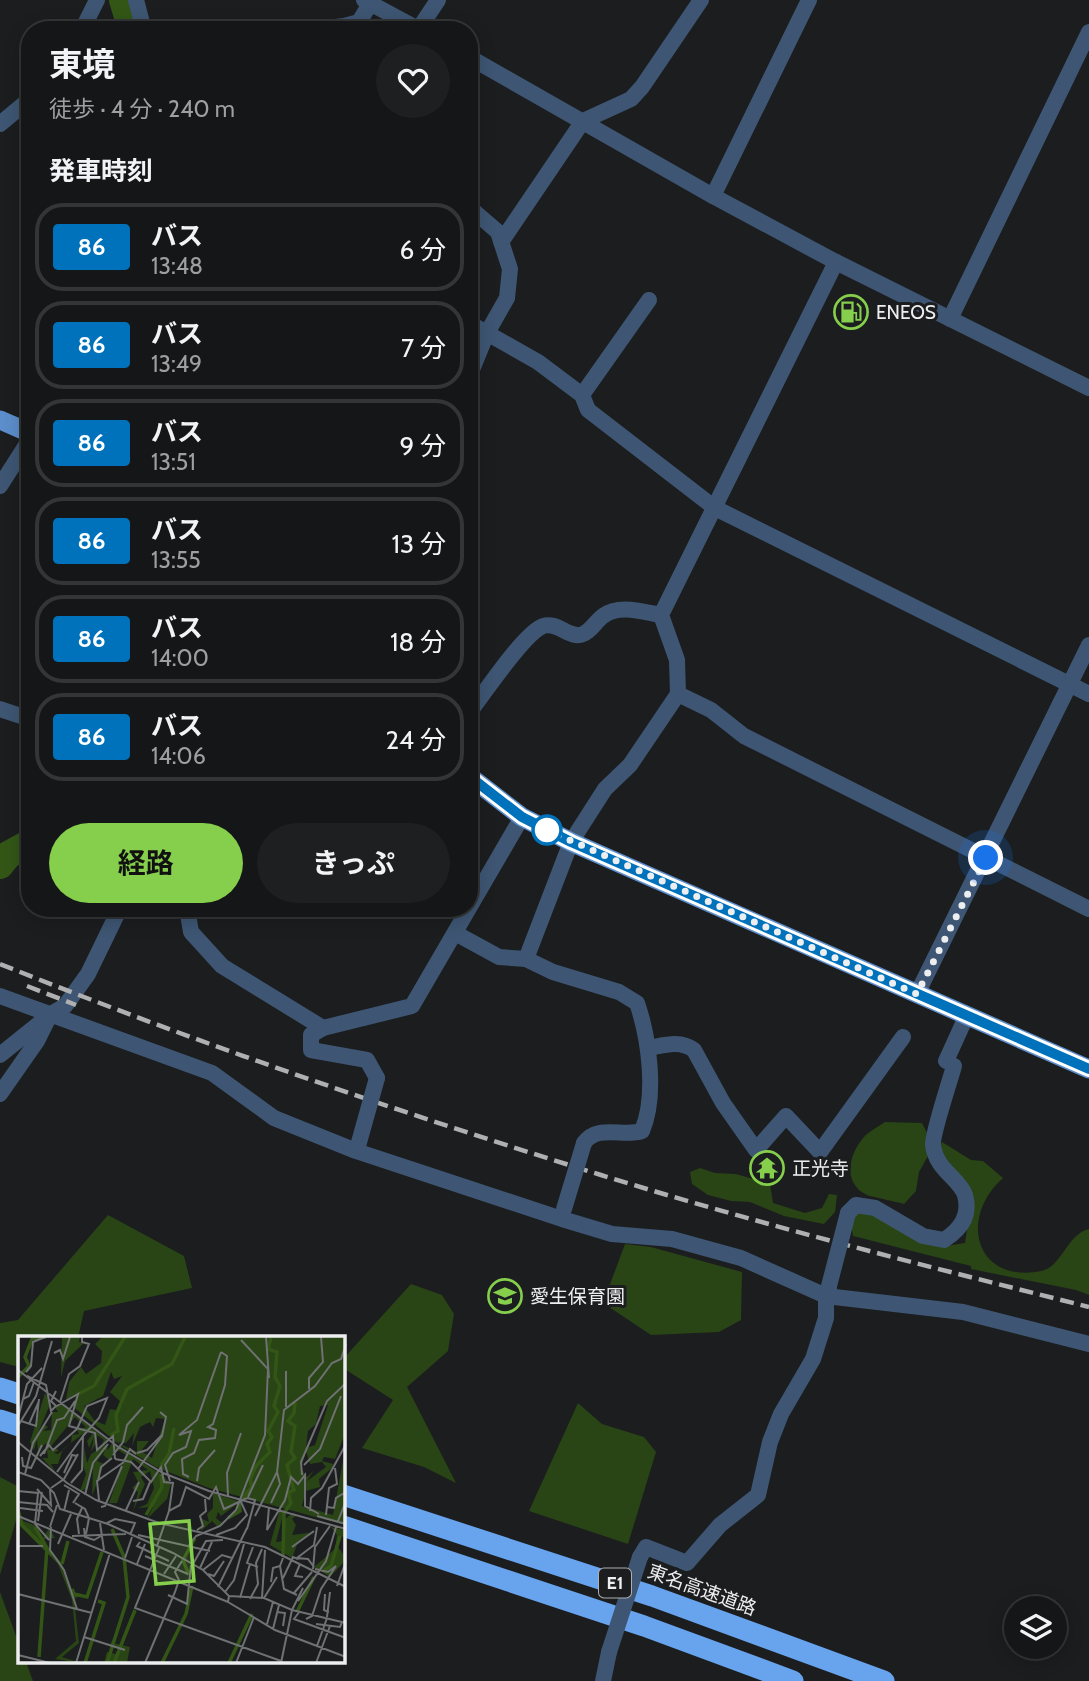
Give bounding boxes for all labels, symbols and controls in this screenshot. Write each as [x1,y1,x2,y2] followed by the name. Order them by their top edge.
[49,44,115,84] text: 東境
[376,44,450,118] button: heart
[49,95,235,123] text: 徒歩 · 4 分 · 240 m
[49,155,153,187] text: 発車時刻
[151,220,203,252] text: バス
[78,232,105,261] text: 86
[399,234,446,266] text: 6 分
[151,252,203,280] text: 13:48
[832,293,870,331] fuel station icon: ENEOS
[876,301,936,324] place label: ENEOS
[151,318,203,350] text: バス
[78,330,105,359] text: 86
[401,332,446,364] text: 7 分
[151,350,202,378] text: 13:49
[151,416,203,448] text: バス
[78,428,105,457] text: 86
[399,430,446,462] text: 9 分
[151,448,196,476] text: 13:51
[151,514,203,546] text: バス
[78,526,105,555] text: 86
[392,528,446,560] text: 13 分
[151,546,201,574] text: 13:55
[151,612,203,644] text: バス
[78,624,105,653] text: 86
[390,626,446,658] text: 18 分
[151,644,209,672] text: 14:00
[151,710,203,742] text: バス
[78,722,105,751] text: 86
[385,724,446,756] text: 24 分
[151,742,206,770] text: 14:06
[532,815,562,845] unlabelled marker
[49,823,243,903] button: 経路
[257,823,450,903] button: きっぷ
[968,840,1003,875] your location
[748,1149,786,1187] temple icon: 正光寺
[792,1157,849,1180] place label: 正光寺
[486,1277,524,1315] school or university icon: 愛生保育園
[530,1285,625,1308] place label: 愛生保育園
[18,1336,345,1664] inset map
[644,1560,760,1620] street label: 東名高速道路
[599,1568,631,1598] road number: E1
[1004,1596,1067,1659] map controls
[1004,1596,1067,1659] button: layers

